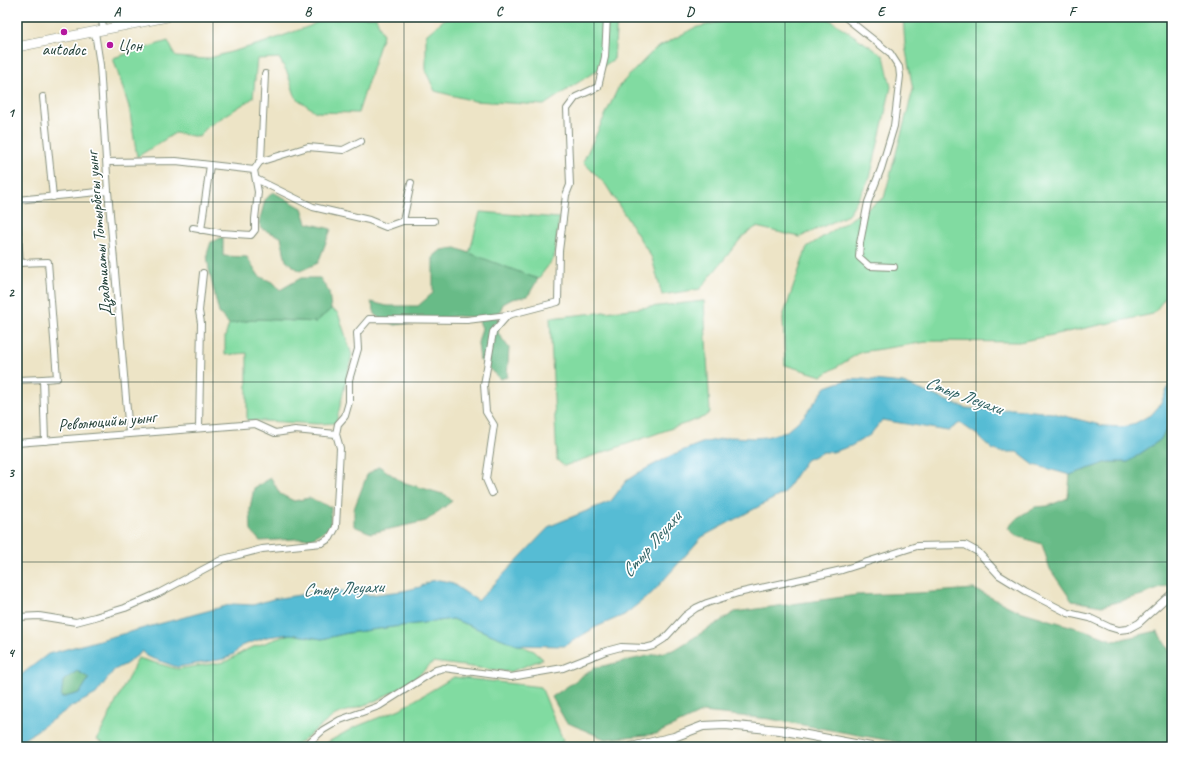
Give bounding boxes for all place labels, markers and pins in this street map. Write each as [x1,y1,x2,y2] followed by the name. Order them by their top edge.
[59,27,69,37] marker: autodoc
[118,35,143,56] place label: Цон
[42,39,87,60] place label: autodoc
[105,40,115,50] marker: Цон

